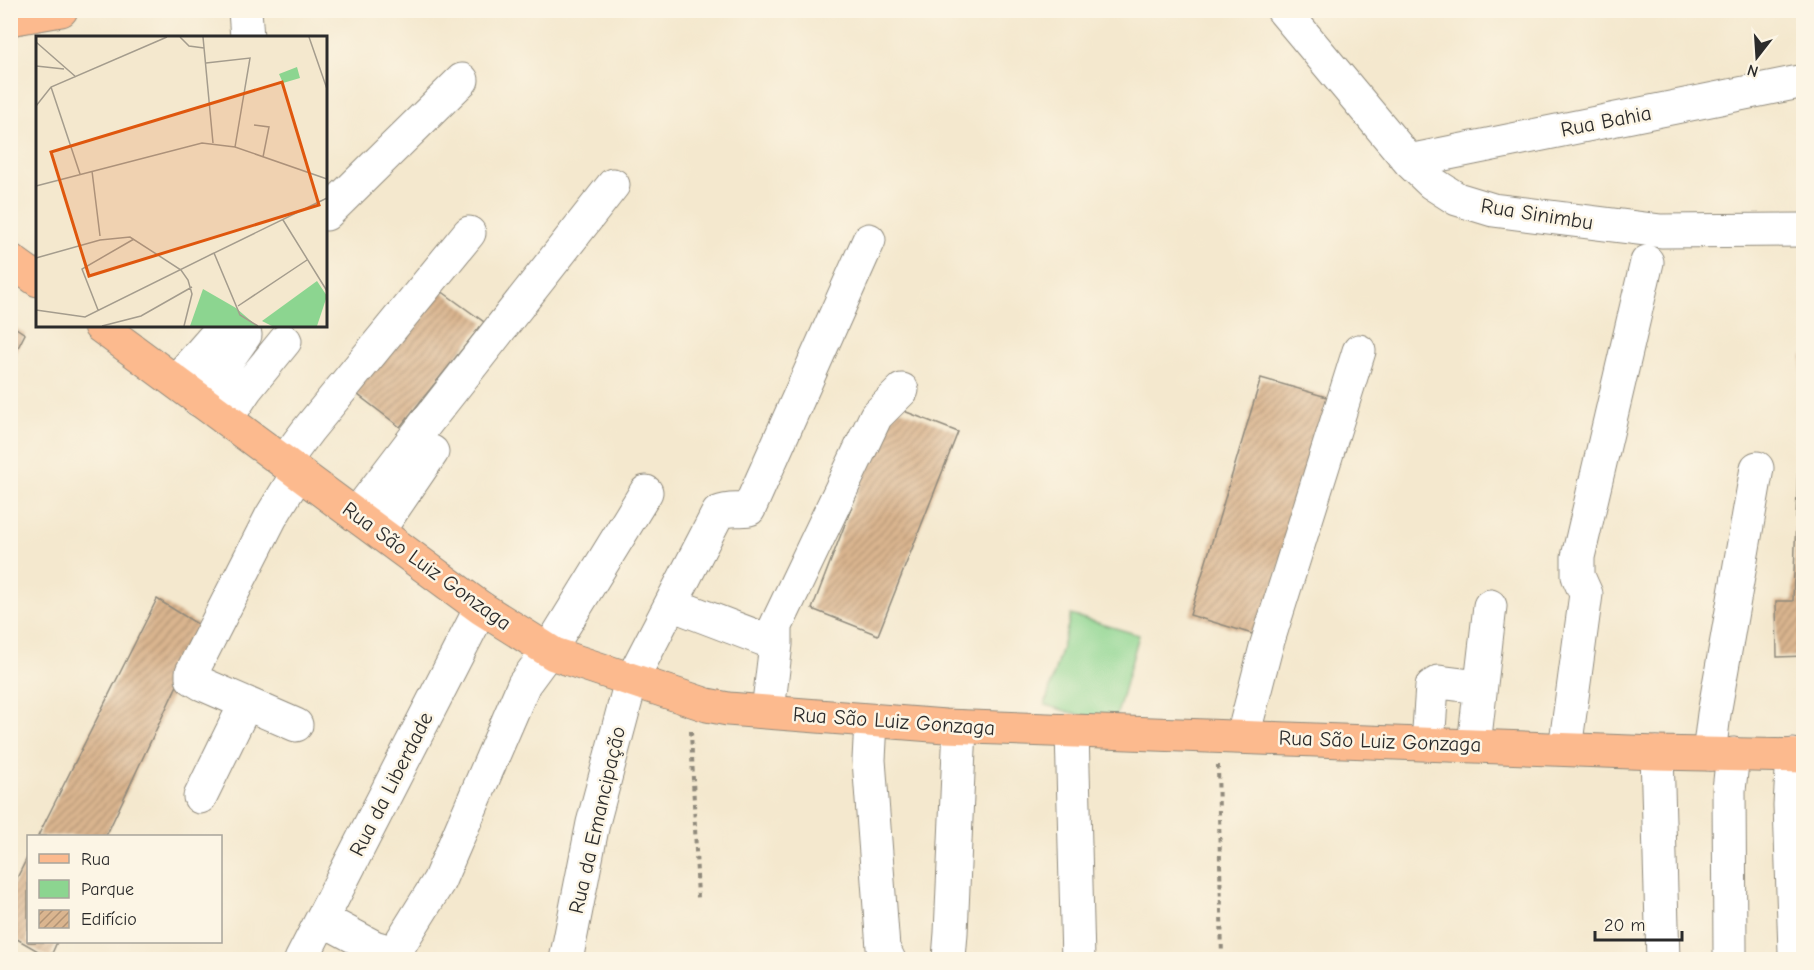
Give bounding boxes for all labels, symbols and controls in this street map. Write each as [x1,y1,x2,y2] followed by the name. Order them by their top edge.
[1727,27,1787,87] north arrow
[36,36,327,327] inset map
[1745,60,1761,81] text: N
[1559,100,1653,142] street label: Rua Bahia
[1479,193,1595,235] street label: Rua Sinimbu
[338,497,516,635] street label: Rua São Luiz Gonzaga
[792,702,996,740] street label: Rua São Luiz Gonzaga
[344,708,438,860] street label: Rua da Liberdade
[564,724,630,916] street label: Rua da Emancipação
[1278,725,1482,757] street label: Rua São Luiz Gonzaga
[27,835,222,943] legend
[81,849,110,870] text: Rua
[81,879,134,900] text: Parque
[1595,904,1682,942] scale bar
[81,909,137,930] text: Edifício
[1604,915,1645,936] text: 20 m

